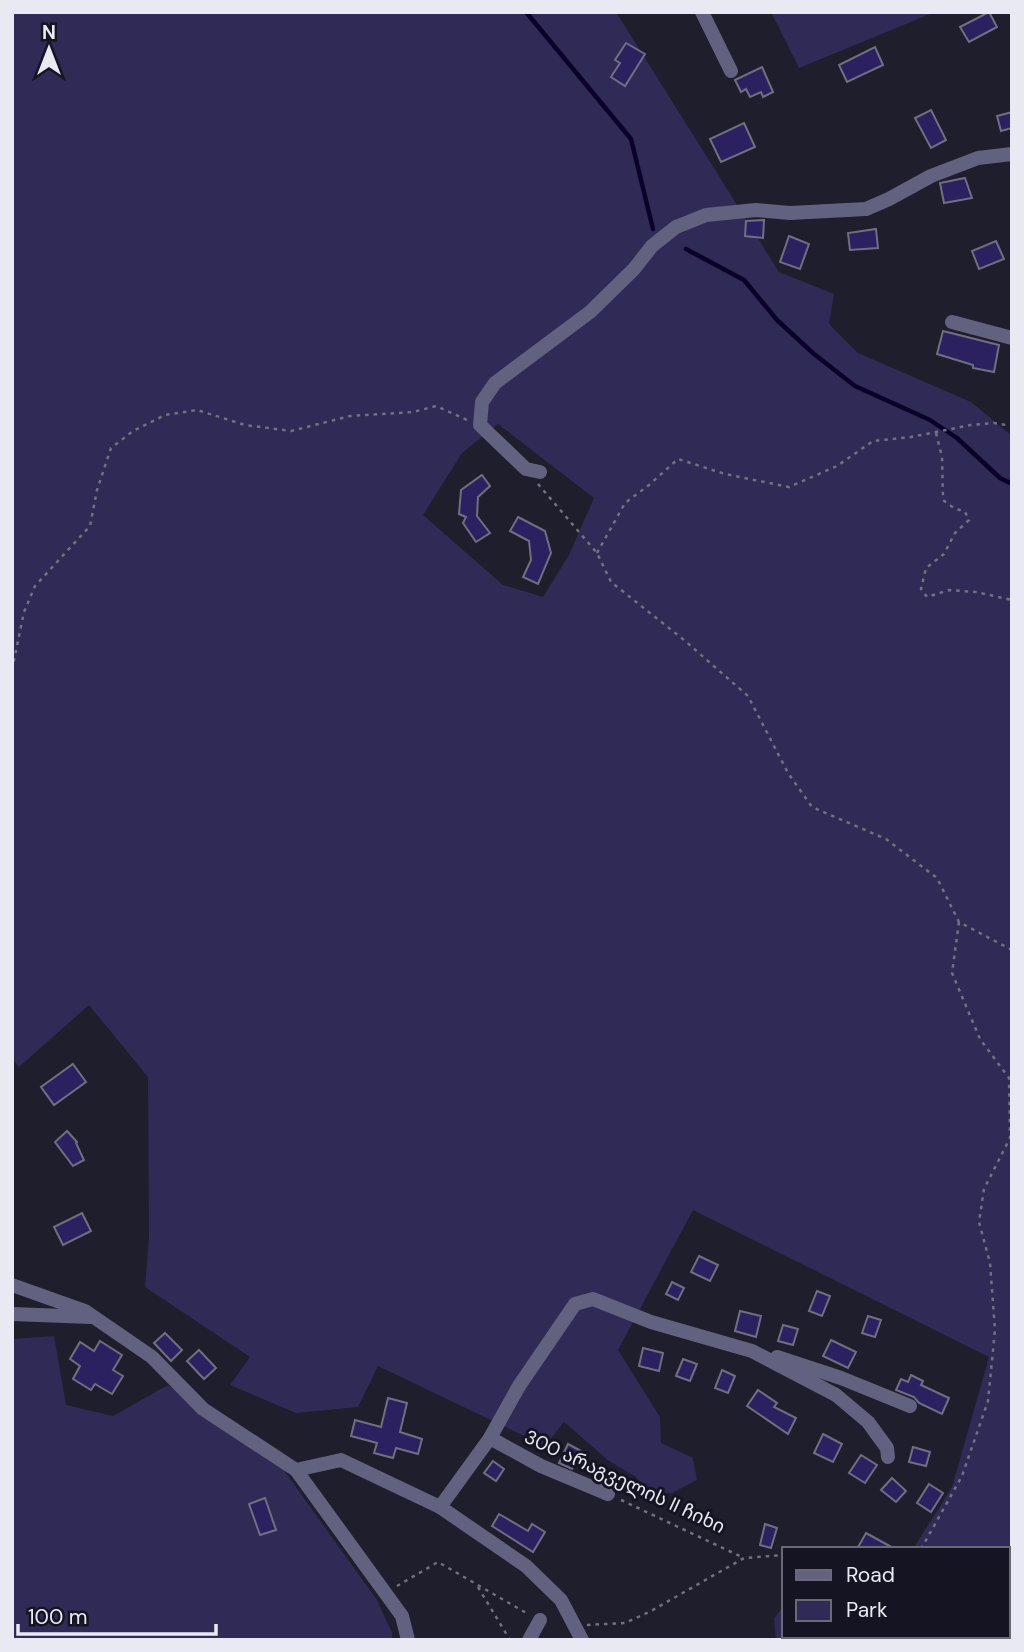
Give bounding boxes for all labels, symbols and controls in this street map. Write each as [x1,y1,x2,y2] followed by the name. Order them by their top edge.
[14,14,84,84] north arrow
[42,20,56,45] text: N
[521,1424,729,1539] street label: 300 არაგველის II ჩიხი
[782,1547,1010,1638] legend
[846,1561,895,1589] text: Road
[18,1592,215,1636] scale bar
[846,1596,888,1624] text: Park
[28,1603,88,1631] text: 100 m

